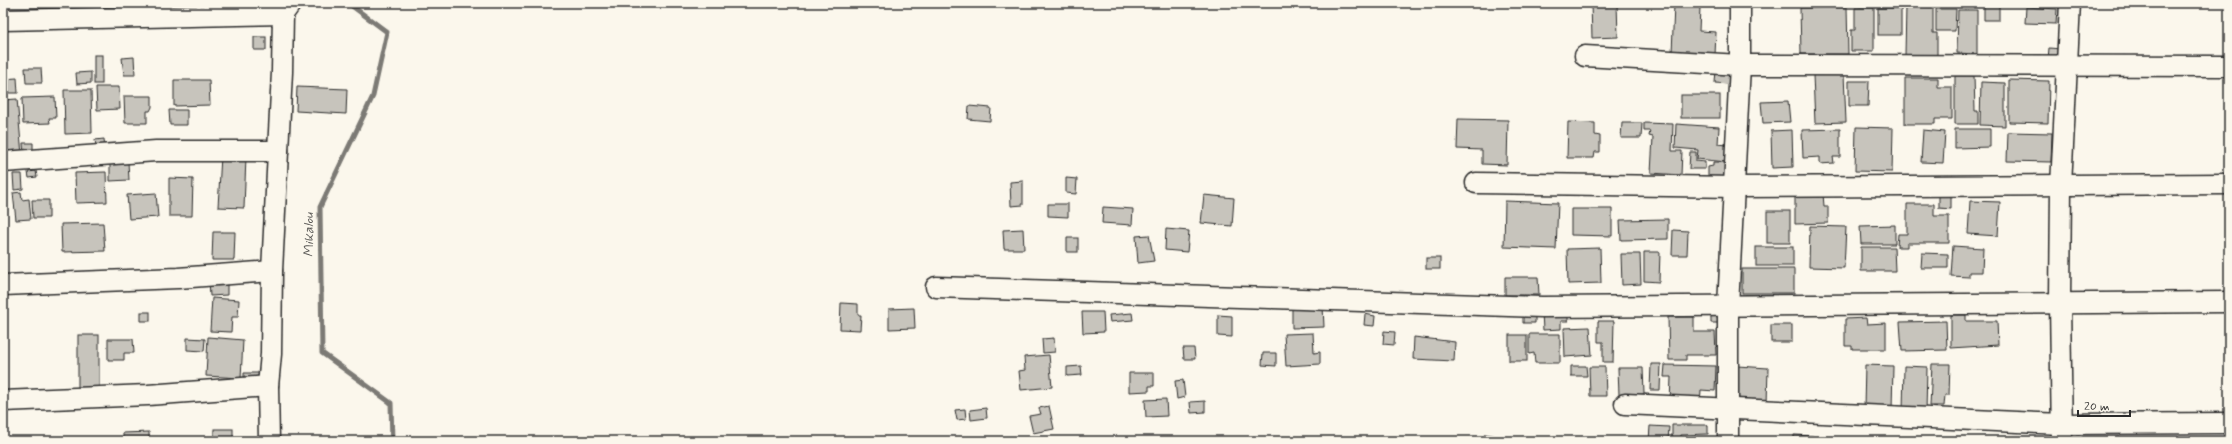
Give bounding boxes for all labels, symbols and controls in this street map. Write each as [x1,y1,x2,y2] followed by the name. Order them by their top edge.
[300,212,318,257] water label: Mikalou
[2078,392,2130,418] scale bar
[2084,399,2110,415] text: 20 m

